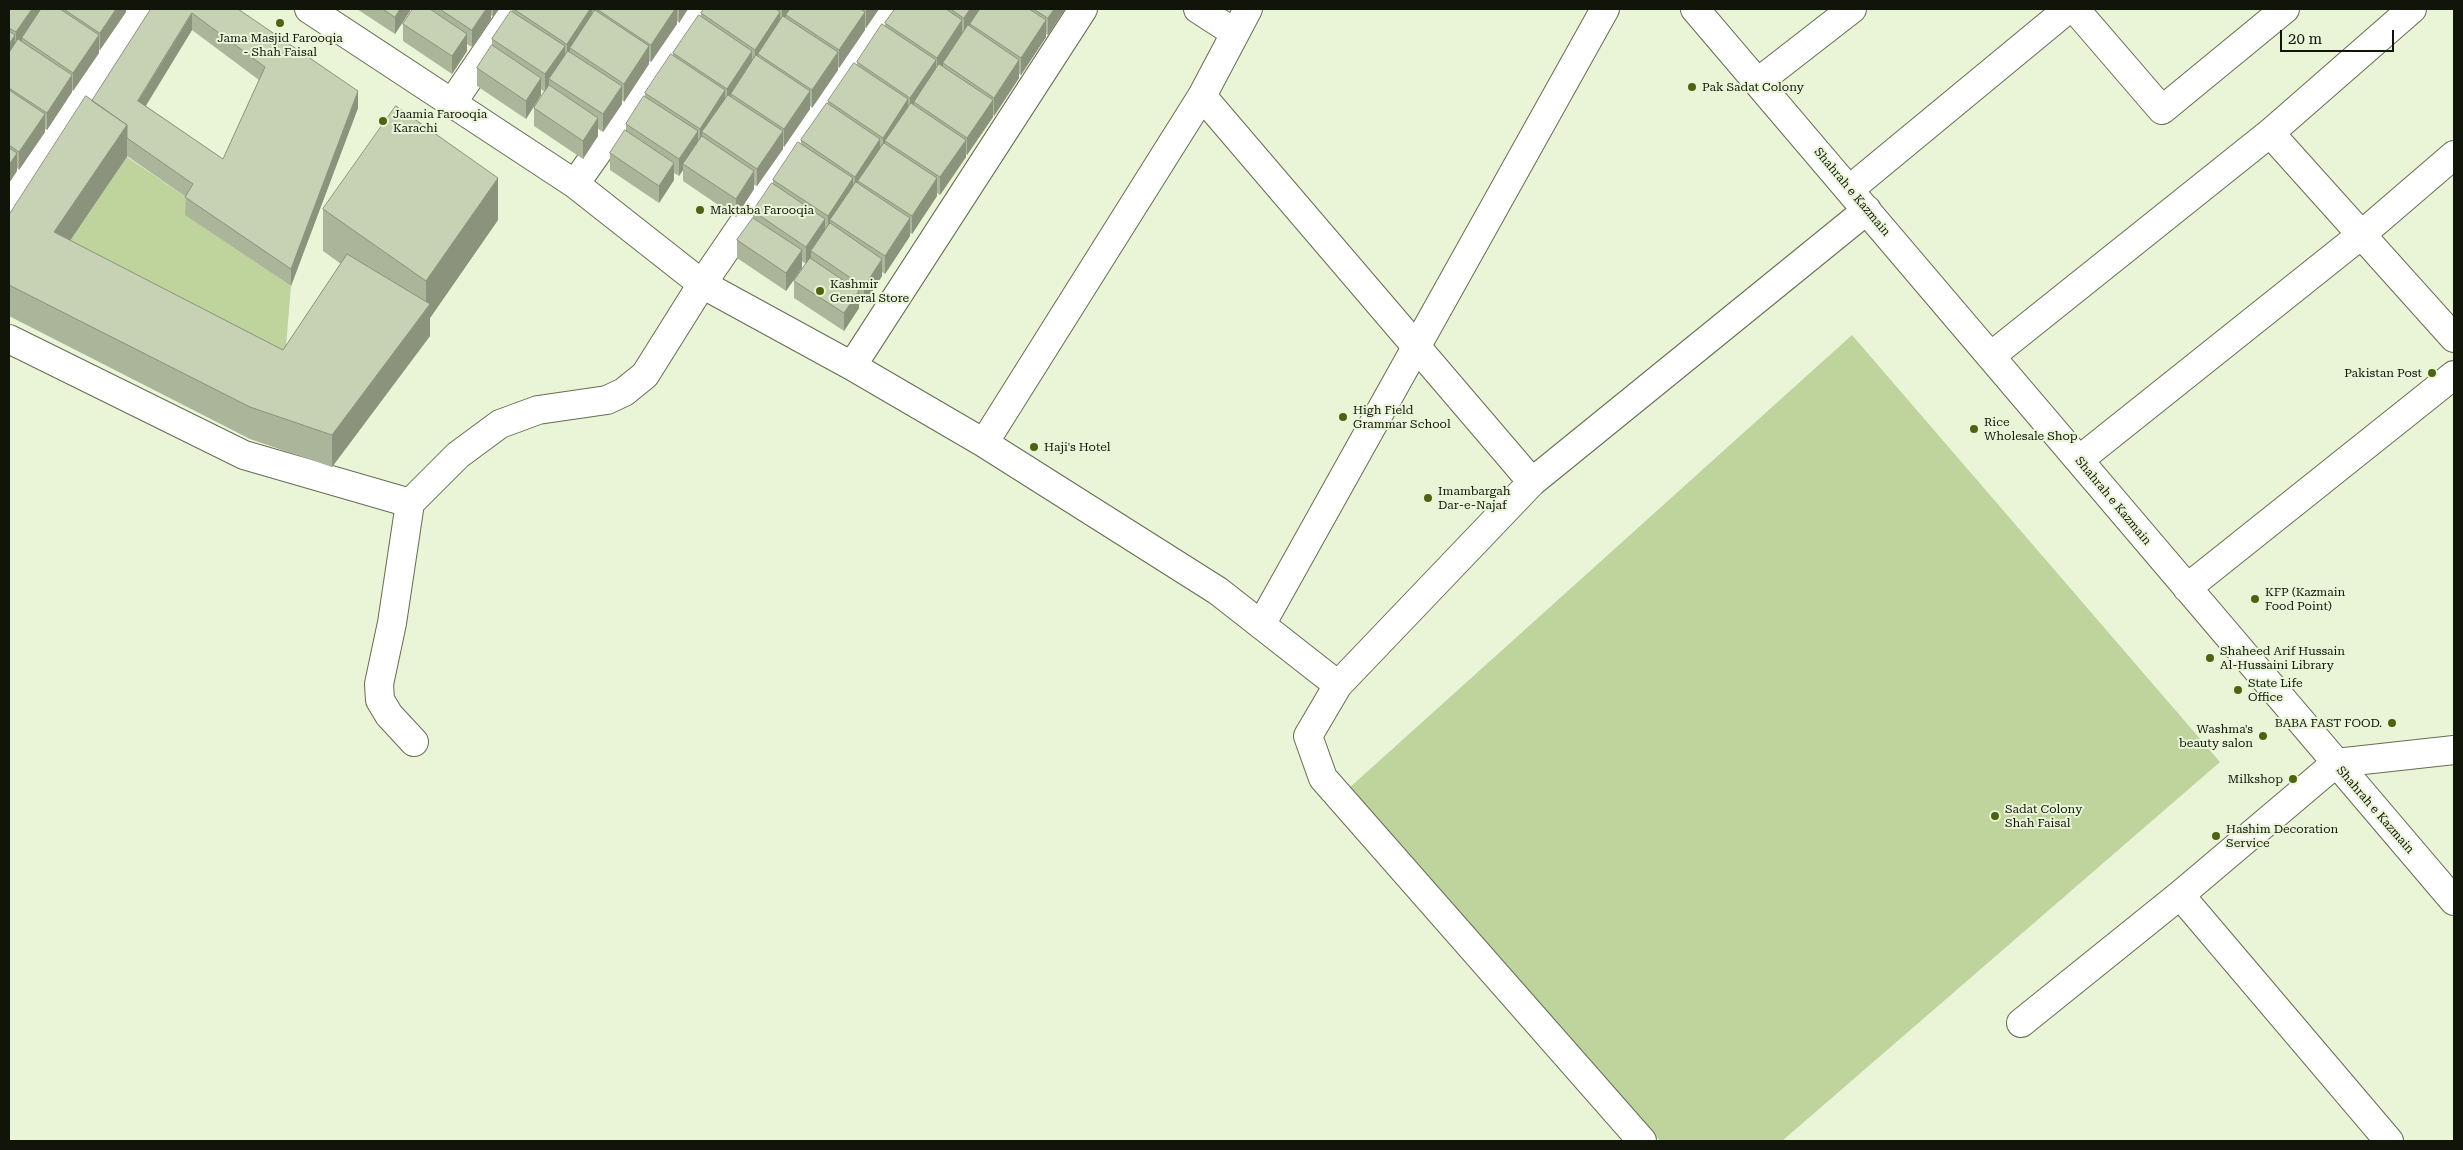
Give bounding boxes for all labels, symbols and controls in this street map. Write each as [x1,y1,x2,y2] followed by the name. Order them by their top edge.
[274,17,286,29] marker: Jama Masjid Farooqia - Shah Faisal
[2283,20,2397,52] scale bar
[2288,30,2322,48] text: 20 m
[217,31,343,59] place label: Jama Masjid Farooqia - Shah Faisal
[1702,80,1804,94] place label: Pak Sadat Colony
[1686,81,1698,93] marker: Pak Sadat Colony
[393,107,487,135] place label: Jaamia Farooqia Karachi
[377,115,389,127] marker: Jaamia Farooqia Karachi
[1811,145,1893,239] street label: Shahrah e Kazmain
[710,203,814,217] place label: Maktaba Farooqia
[694,204,706,216] marker: Maktaba Farooqia
[830,277,909,305] place label: Kashmir General Store
[814,285,826,297] marker: Kashmir General Store
[2344,366,2422,380] place label: Pakistan Post
[2426,367,2438,379] marker: Pakistan Post
[1353,403,1451,431] place label: High Field Grammar School
[1337,411,1349,423] marker: High Field Grammar School
[1984,415,2078,443] place label: Rice Wholesale Shop
[1968,423,1980,435] marker: Rice Wholesale Shop
[1044,440,1110,454] place label: Haji's Hotel
[1028,441,1040,453] marker: Haji's Hotel
[2072,454,2154,548] street label: Shahrah e Kazmain
[1438,484,1510,512] place label: Imambargah Dar-e-Najaf
[1422,492,1434,504] marker: Imambargah Dar-e-Najaf
[2265,585,2345,613] place label: KFP (Kazmain Food Point)
[2249,593,2261,605] marker: KFP (Kazmain Food Point)
[2220,644,2345,672] place label: Shaheed Arif Hussain Al-Hussaini Library
[2204,652,2216,664] marker: Shaheed Arif Hussain Al-Hussaini Library
[2248,676,2303,704] place label: State Life Office
[2232,684,2244,696] marker: State Life Office
[2275,716,2382,730] place label: BABA FAST FOOD.
[2386,717,2398,729] marker: BABA FAST FOOD.
[2179,722,2253,750] place label: Washma's beauty salon
[2257,730,2269,742] marker: Washma's beauty salon
[2333,763,2417,857] street label: Shahrah e Kazmain
[2228,772,2283,786] place label: Milkshop
[2287,773,2299,785] marker: Milkshop
[2005,802,2082,830] place label: Sadat Colony Shah Faisal
[1989,810,2001,822] marker: Sadat Colony Shah Faisal
[2226,822,2338,850] place label: Hashim Decoration Service
[2210,830,2222,842] marker: Hashim Decoration Service

